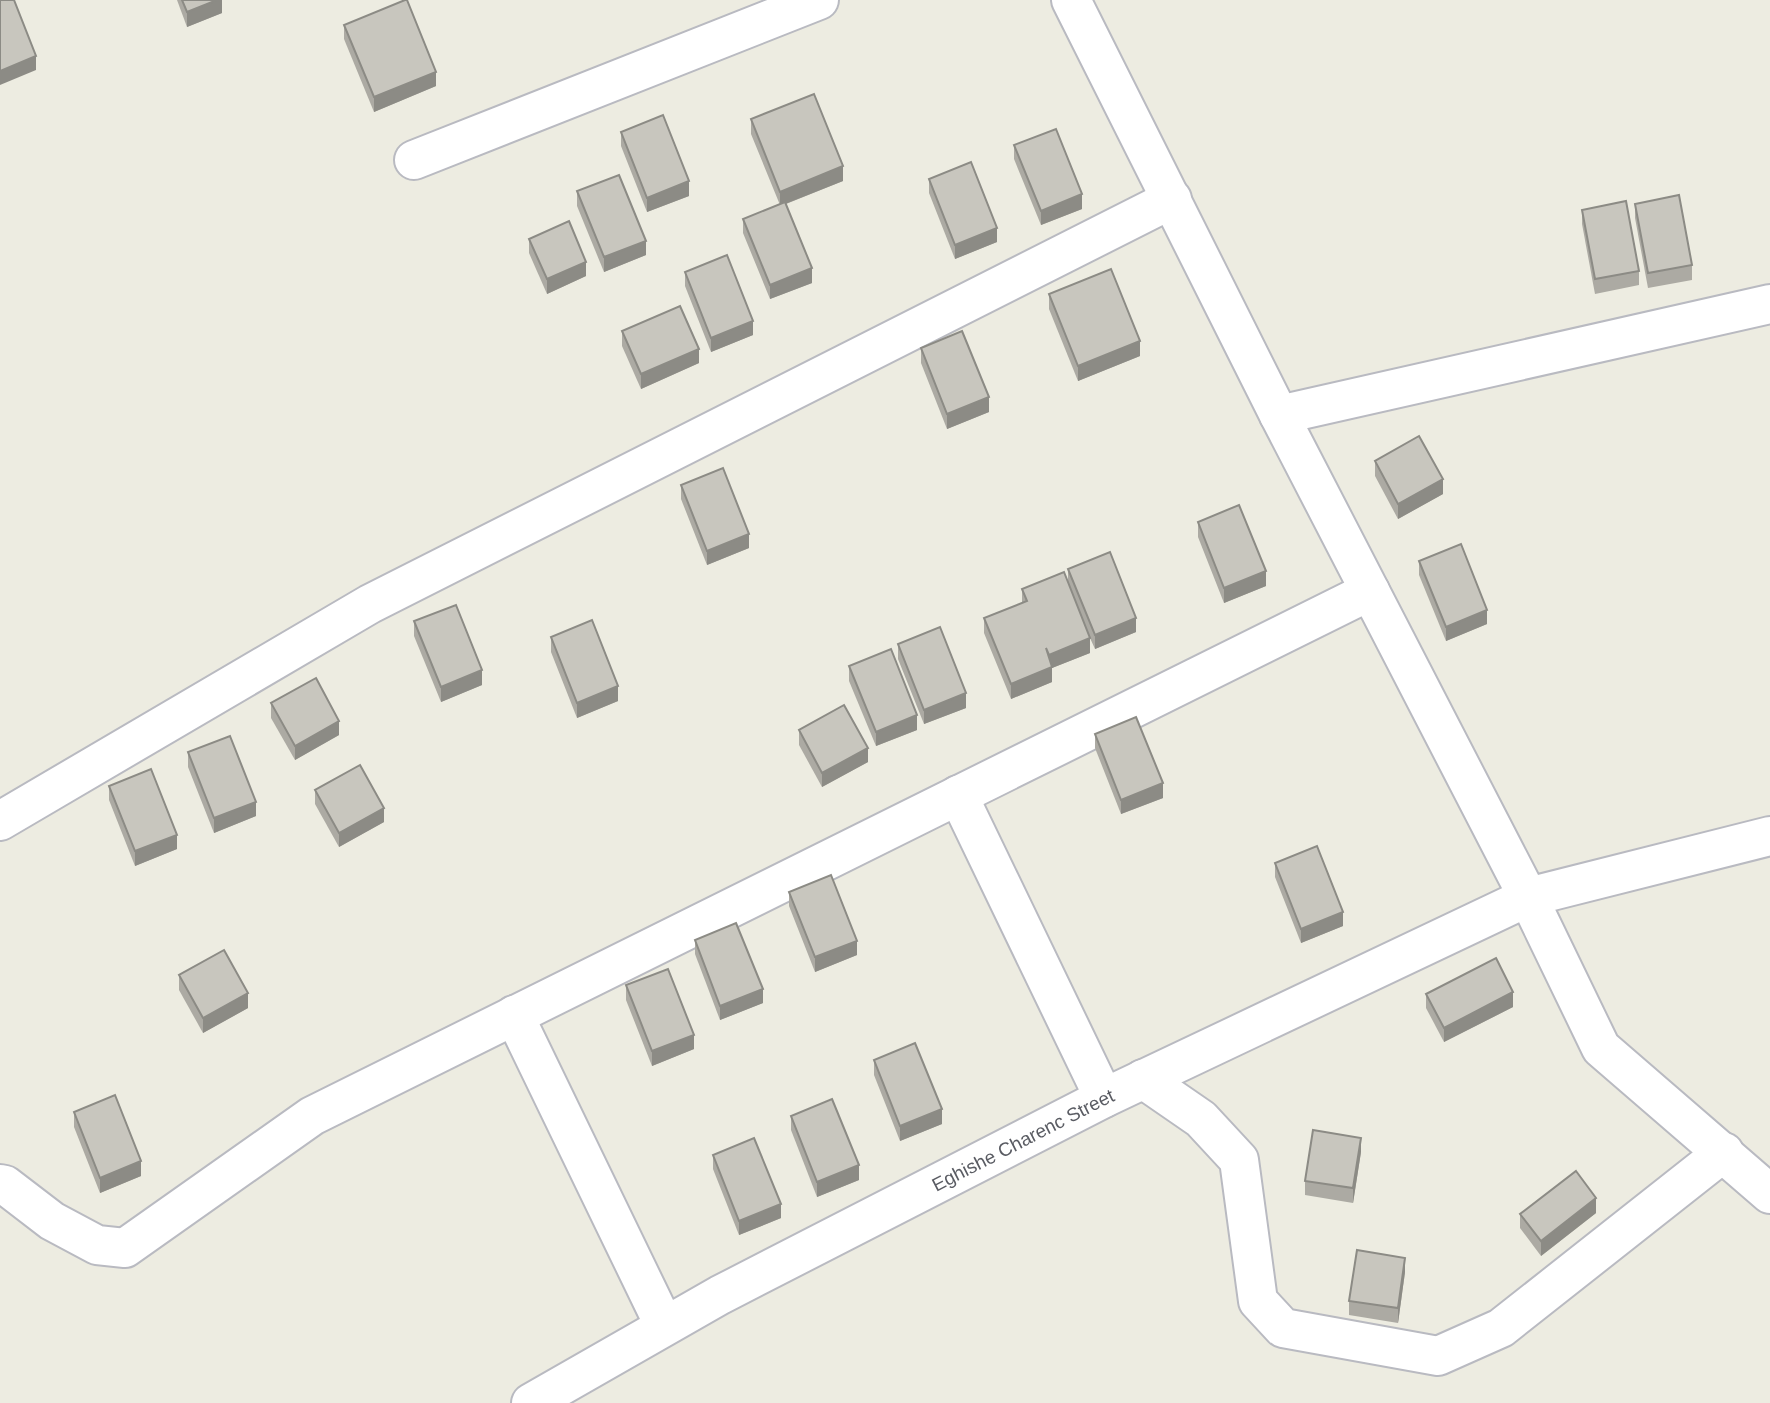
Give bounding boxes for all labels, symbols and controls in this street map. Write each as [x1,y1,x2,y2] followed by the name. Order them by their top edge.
[928,1085,1118,1196] street label: Eghishe Charenc Street

